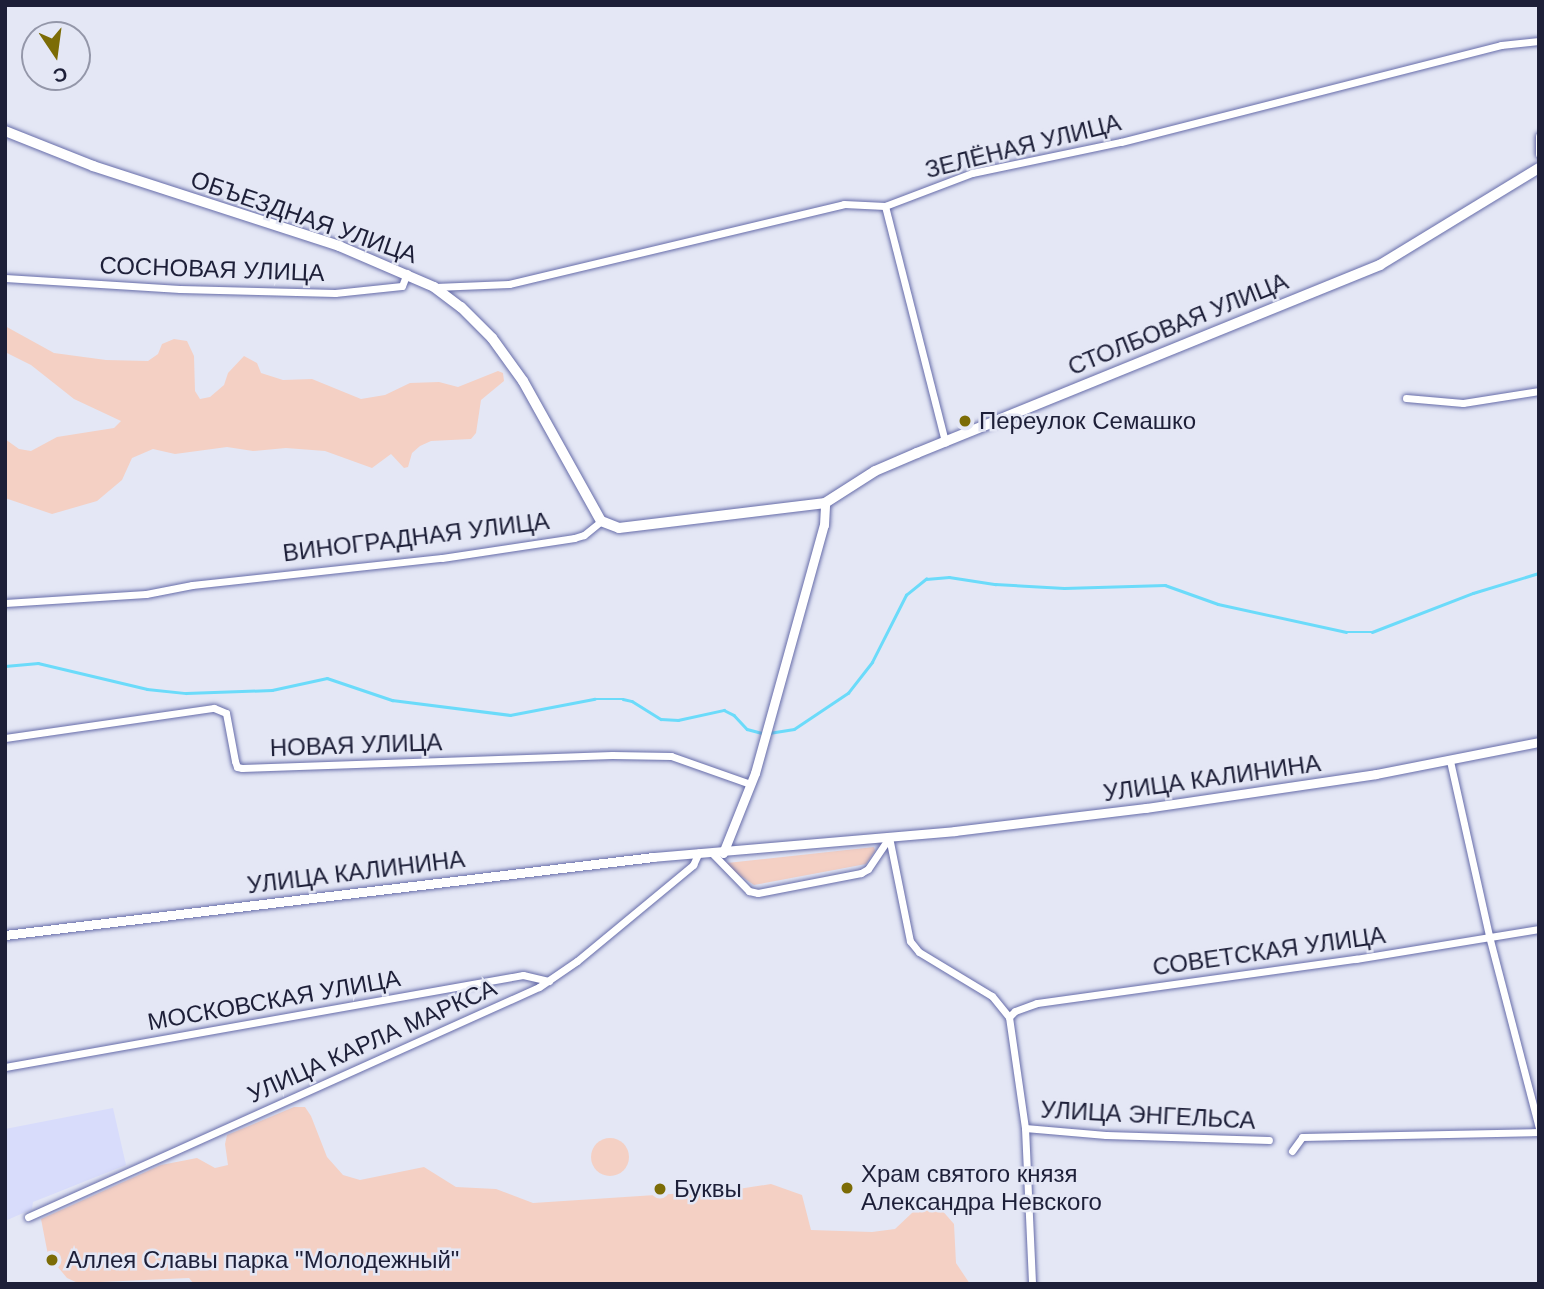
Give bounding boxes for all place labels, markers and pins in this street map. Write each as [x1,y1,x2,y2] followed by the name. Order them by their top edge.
[979,407,1196,435] place label: Переулок Семашко
[957,413,973,429] marker: Переулок Семашко
[861,1160,1102,1216] place label: Храм святого князя Александра Невского
[674,1175,742,1203] place label: Буквы
[839,1180,855,1196] marker: Храм святого князя Александра Невского
[652,1181,668,1197] marker: Буквы
[66,1246,459,1274] place label: Аллея Славы парка "Молодежный"
[44,1252,60,1268] marker: Аллея Славы парка "Молодежный"

